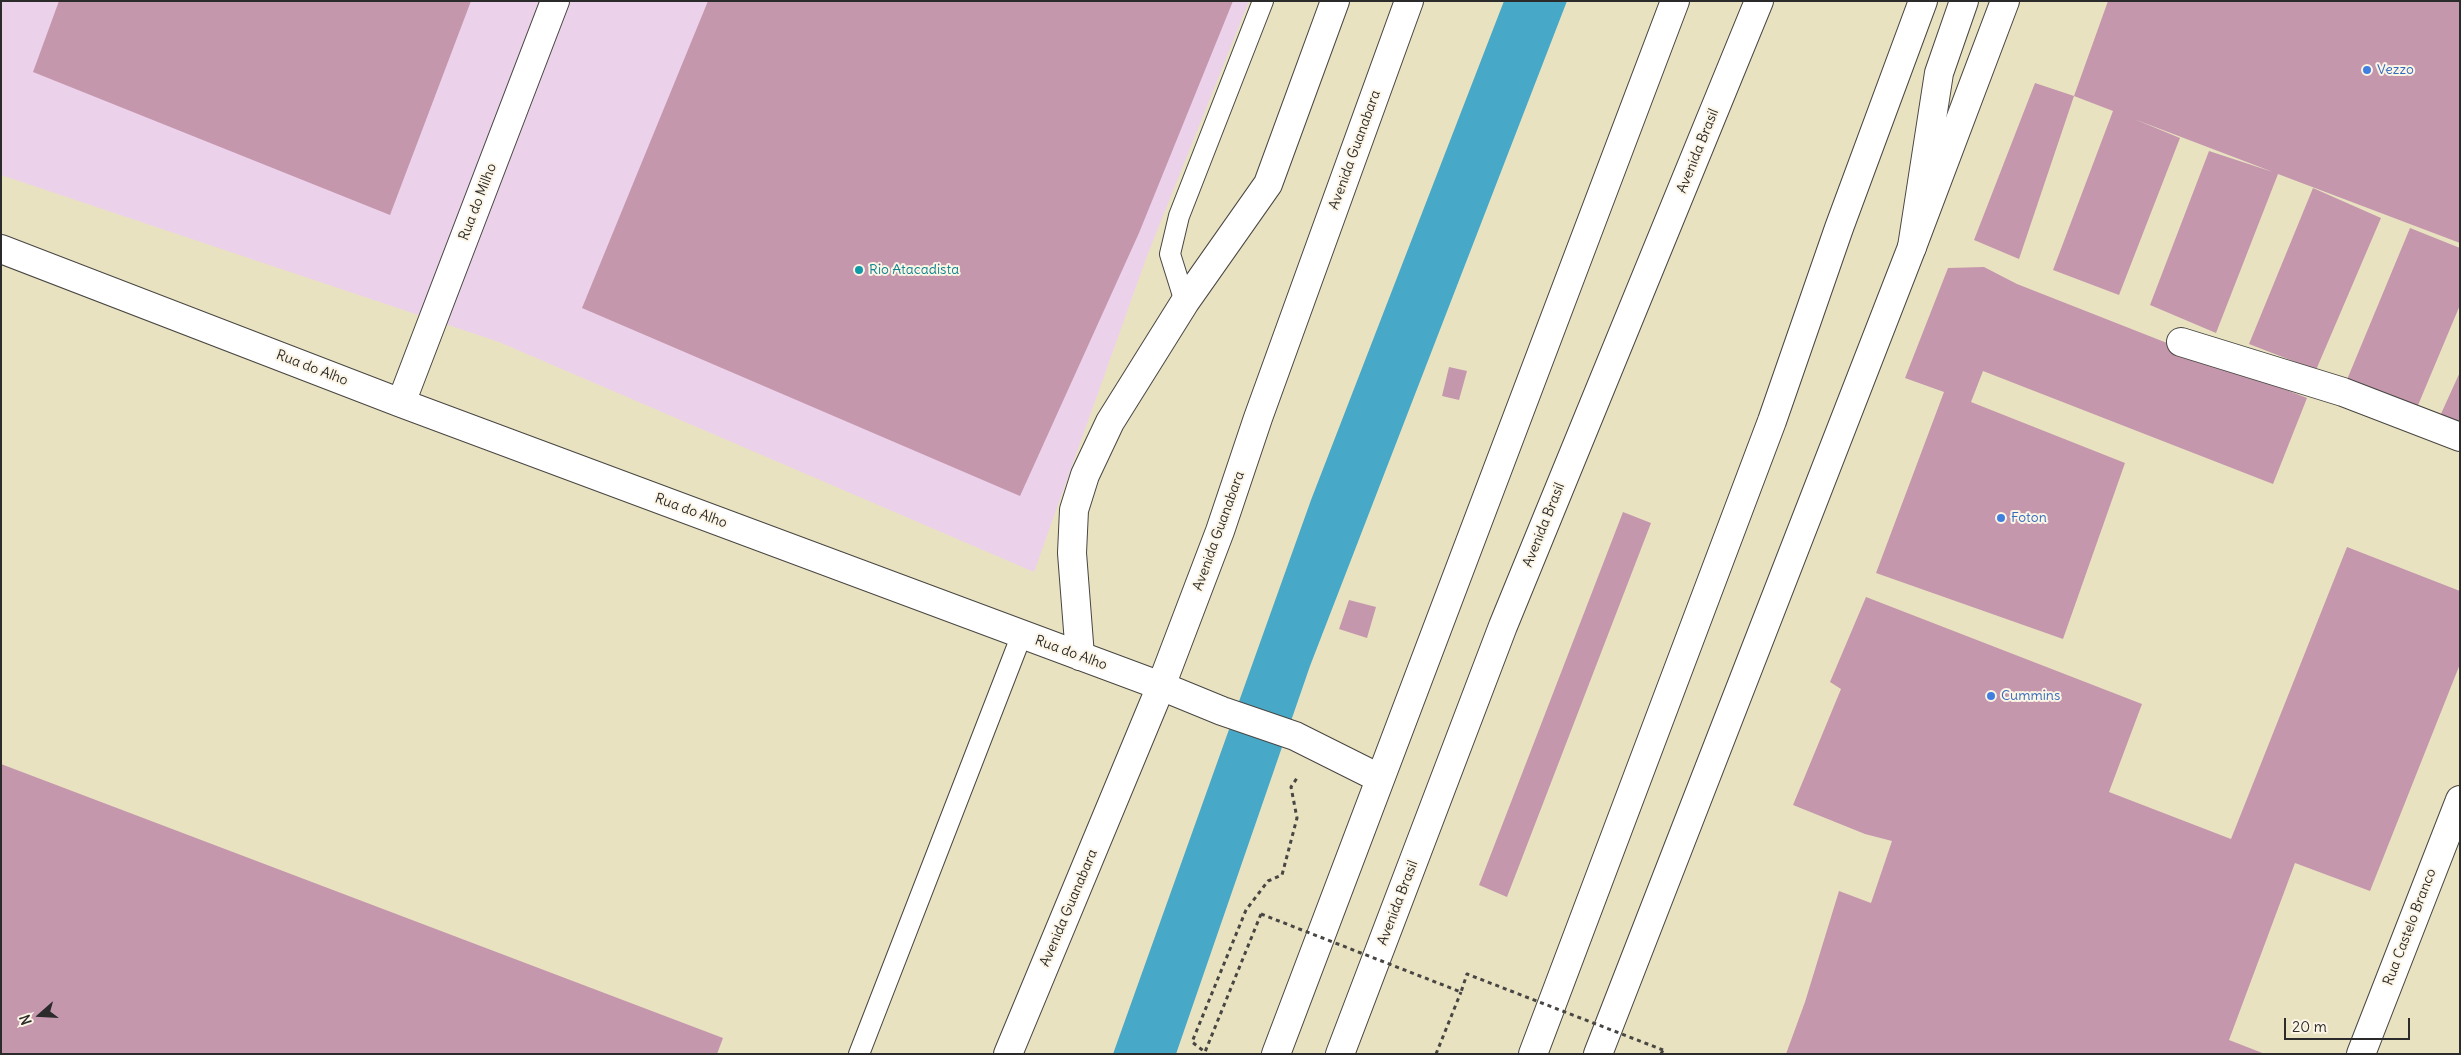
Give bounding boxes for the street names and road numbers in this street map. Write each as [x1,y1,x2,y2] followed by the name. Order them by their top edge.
[1326,88,1384,212] street label: Avenida Guanabara
[1673,106,1723,196] street label: Avenida Brasil
[456,161,500,243] street label: Rua do Milho
[274,347,350,389] street label: Rua do Alho
[1190,469,1248,593] street label: Avenida Guanabara
[1519,480,1569,570] street label: Avenida Brasil
[653,490,729,532] street label: Rua do Alho
[1033,632,1109,674] street label: Rua do Alho
[1037,847,1101,969] street label: Avenida Guanabara
[1374,858,1422,948] street label: Avenida Brasil
[2380,866,2440,988] street label: Rua Castelo Branco

